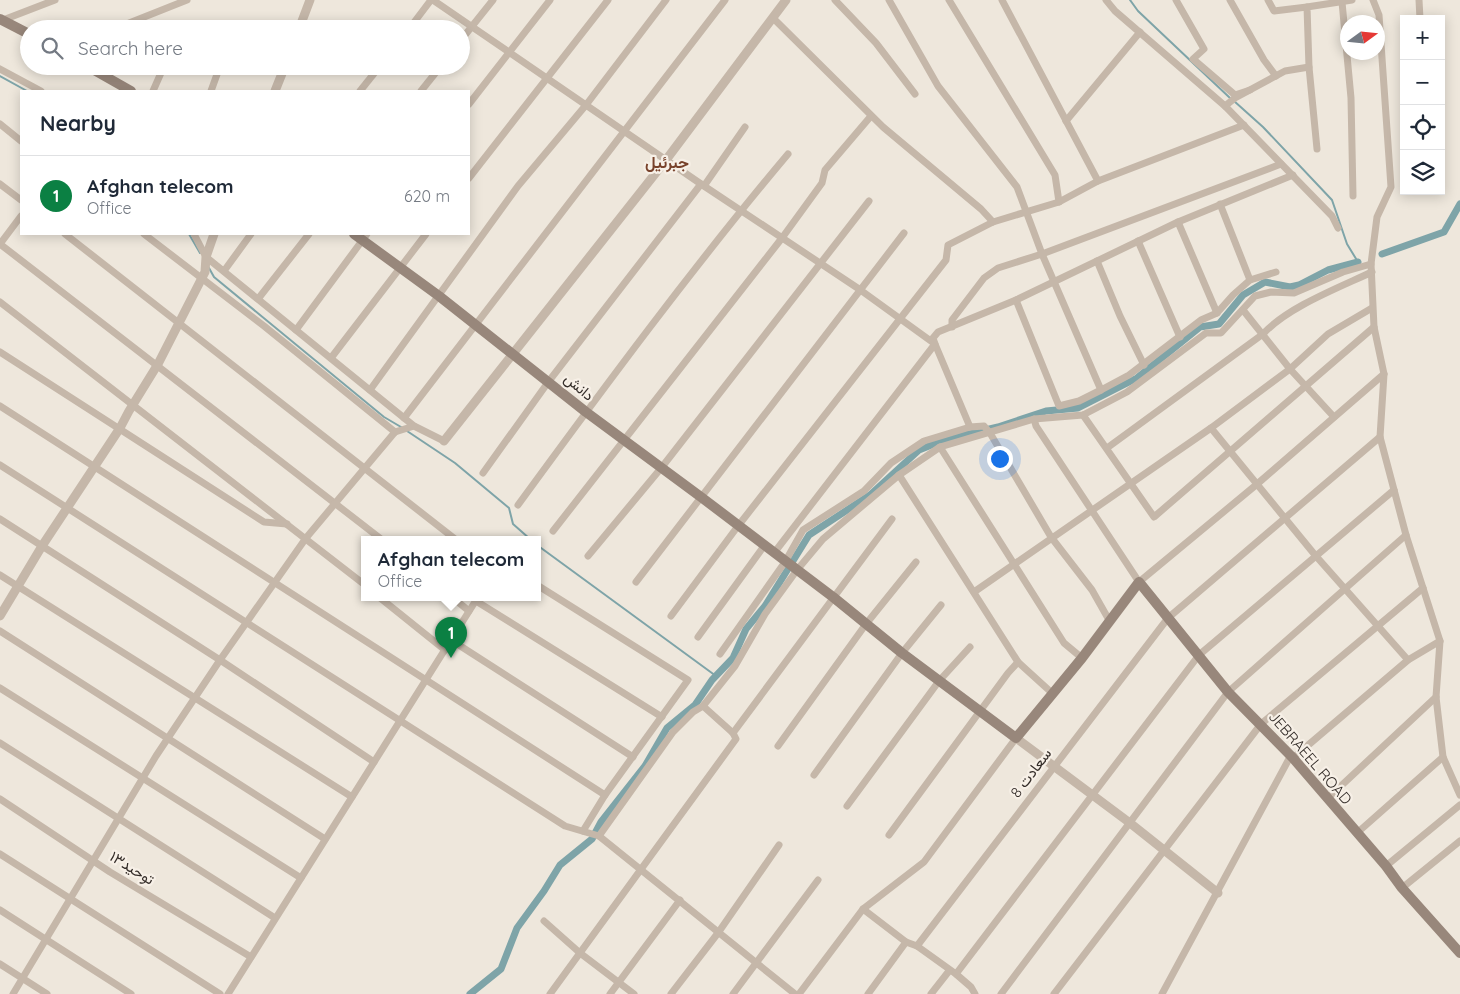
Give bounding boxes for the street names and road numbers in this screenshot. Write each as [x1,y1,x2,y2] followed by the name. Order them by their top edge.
[560,369,598,405] street label: دانش
[1265,707,1356,808] street label: JEBRAEEL ROAD
[1006,744,1055,801] street label: سعادت 8
[106,847,158,889] street label: توحید۱۳

